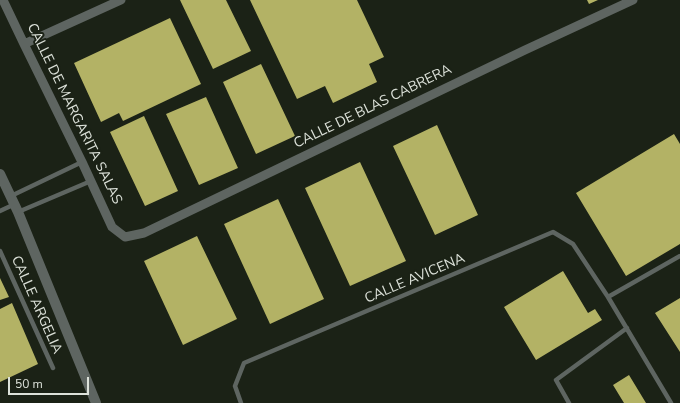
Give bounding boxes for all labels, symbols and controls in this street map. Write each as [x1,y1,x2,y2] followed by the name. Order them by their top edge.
[23,21,125,207] street label: CALLE DE MARGARITA SALAS
[291,61,455,153] street label: CALLE DE BLAS CABRERA
[362,250,468,308] street label: CALLE AVICENA
[7,253,65,357] street label: CALLE ARGELIA
[10,369,91,395] scale bar
[15,376,43,392] text: 50 m

